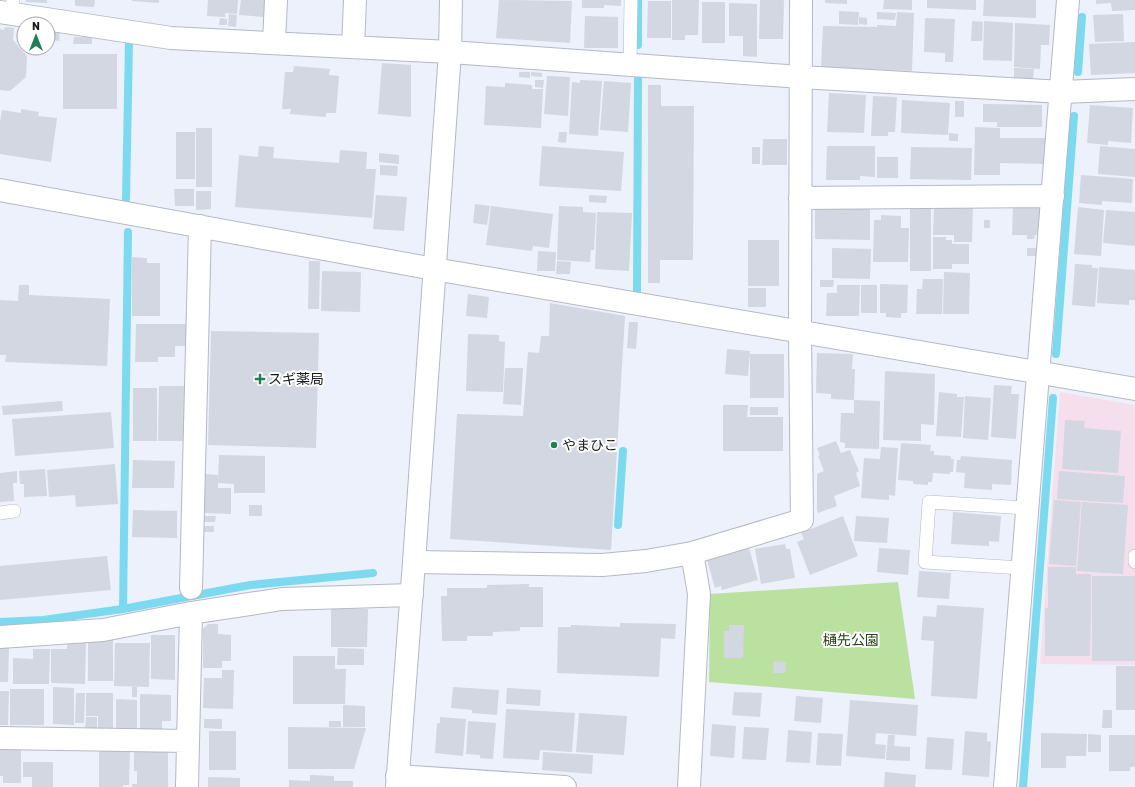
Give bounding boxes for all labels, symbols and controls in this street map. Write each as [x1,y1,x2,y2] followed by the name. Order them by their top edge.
[16,16,56,56] north arrow
[32,20,40,33] text: N
[268,371,324,388] place label: スギ薬局
[255,374,265,384] marker: スギ薬局
[562,437,618,454] place label: やまひこ
[549,440,559,450] marker: やまひこ
[823,632,879,649] park label: 樋先公園

